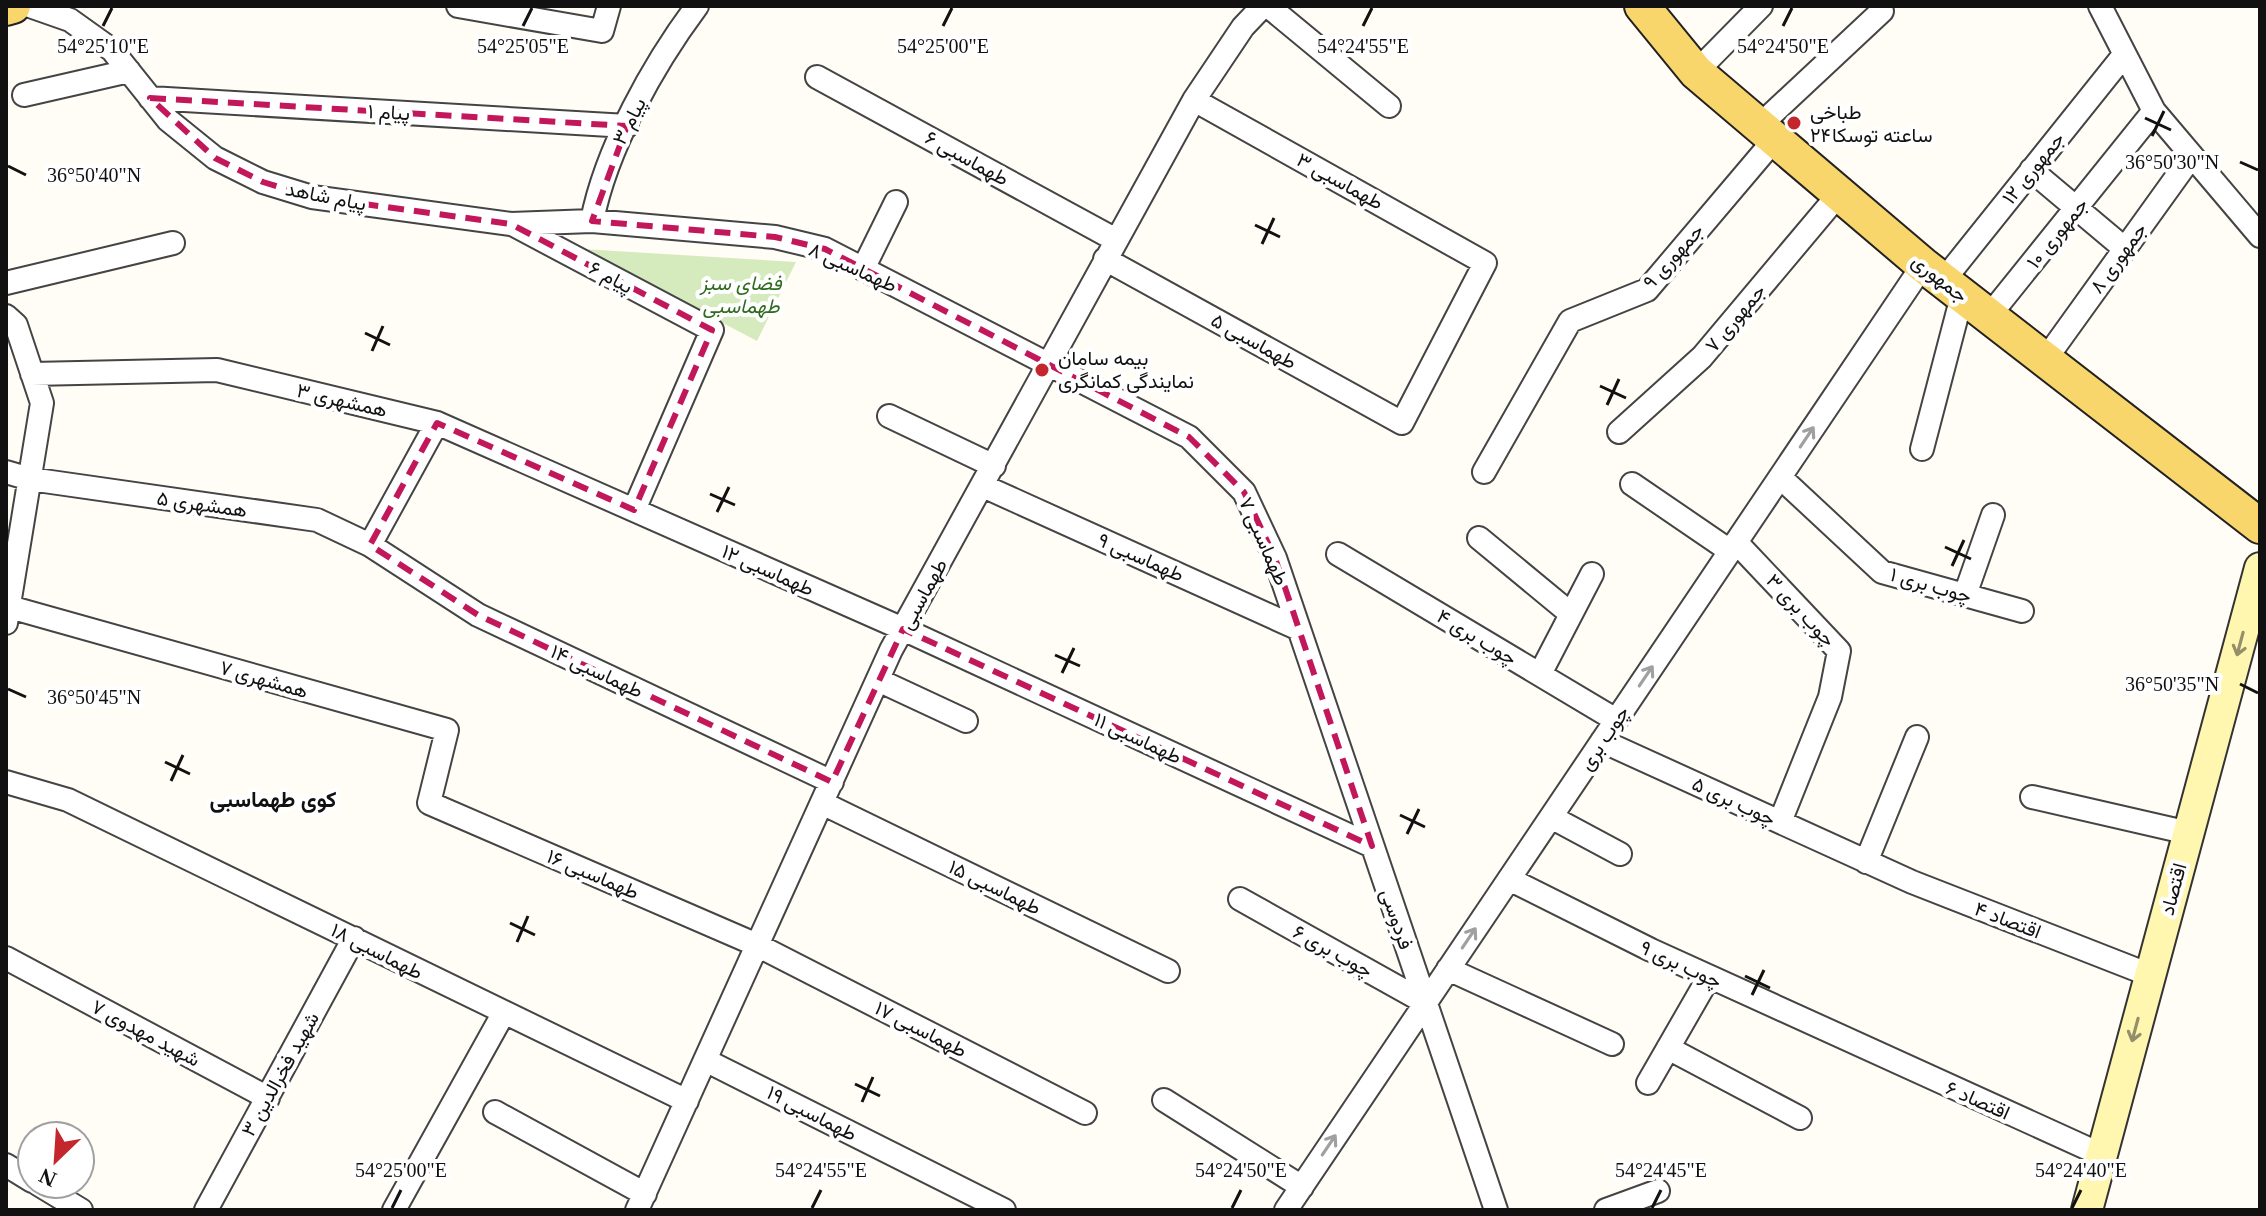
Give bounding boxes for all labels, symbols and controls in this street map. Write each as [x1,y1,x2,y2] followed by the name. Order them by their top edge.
[57,35,149,57] text: 54°25'10"E
[477,35,569,57] text: 54°25'05"E
[897,35,989,57] text: 54°25'00"E
[1317,35,1409,57] text: 54°24'55"E
[1737,35,1829,57] text: 54°24'50"E
[608,94,653,149] street label: ۳ پیام
[367,100,411,127] street label: ۱ پیام
[1810,101,1933,148] place label: طباخی ۲۴ساعته توسکا
[1785,114,1803,132] marker: طباخی ۲۴ساعته توسکا
[920,126,1013,192] street label: ۶ طهماسبی
[1997,128,2070,210] street label: ۱۲ جمهوری
[1292,148,1387,216] street label: ۳ طهماسبی
[2125,151,2219,173] text: 36°50'30"N
[47,164,141,186] text: 36°50'40"N
[283,177,368,218] street label: پیام شاهد
[2022,193,2094,274] street label: ۱۰ جمهوری
[1638,219,1709,294] street label: ۹ جمهوری
[2085,219,2152,299] street label: ۸ جمهوری
[805,238,900,298] street label: ۸ طهماسبی
[1907,249,1972,308] street label: جمهوری
[584,256,636,300] street label: ۶ پیام
[698,272,782,319] park label: فضای سبز طهماسبی
[1700,280,1771,358] street label: ۷ جمهوری
[1207,309,1300,375] street label: ۵ طهماسبی
[1058,347,1194,394] place label: بیمه سامان نمایندگی کمانگری
[1033,361,1051,379] marker: بیمه سامان نمایندگی کمانگری
[294,379,389,423] street label: ۳ همشهری
[1798,427,1815,449] one-way arrow
[155,487,249,523] street label: ۵ همشهری
[1233,494,1293,589] street label: ۷ طهماسبی
[1094,528,1187,588] street label: ۹ طهماسبی
[718,540,817,602] street label: ۱۲ طهماسبی
[895,555,953,634] street label: طهماسبی
[1887,563,1974,610] street label: ۱ چوب بری
[1760,569,1840,653] street label: ۳ چوب بری
[1432,605,1521,672] street label: ۴ چوب بری
[2231,630,2246,656] one-way arrow
[546,640,647,704] street label: ۱۴ طهماسبی
[217,656,311,704] street label: ۷ همشهری
[1638,666,1654,688] one-way arrow
[2125,673,2219,695] text: 36°50'35"N
[47,686,141,708] text: 36°50'45"N
[1575,702,1636,776] street label: چوب بری
[1090,708,1185,770] street label: ۱۱ طهماسبی
[1688,772,1779,833] street label: ۵ چوب بری
[209,787,337,813] district label: کوی طهماسبی
[543,845,642,905] street label: ۱۶ طهماسبی
[944,855,1045,921] street label: ۱۵ طهماسبی
[2156,861,2190,917] street label: اقتصاد
[1375,886,1418,953] street label: فردوسی
[1972,897,2044,943] street label: ۴ اقتصاد
[327,919,426,985] street label: ۱۸ طهماسبی
[1288,920,1377,984] street label: ۶ چوب بری
[1461,928,1477,950] one-way arrow
[1636,936,1725,995] street label: ۹ چوب بری
[87,995,204,1073] street label: ۷ شهید مهدوی
[871,997,970,1063] street label: ۱۷ طهماسبی
[237,1008,325,1141] street label: ۳ شهید فخرالدین
[2127,1016,2142,1042] one-way arrow
[1943,1076,2013,1124] street label: ۶ اقتصاد
[763,1081,861,1147] street label: ۱۹ طهماسبی
[16,1120,96,1200] north arrow
[1321,1135,1338,1157] one-way arrow
[355,1159,447,1181] text: 54°25'00"E
[775,1159,867,1181] text: 54°24'55"E
[1195,1159,1287,1181] text: 54°24'50"E
[1615,1159,1707,1181] text: 54°24'45"E
[2035,1159,2127,1181] text: 54°24'40"E
[35,1163,60,1192] text: N

